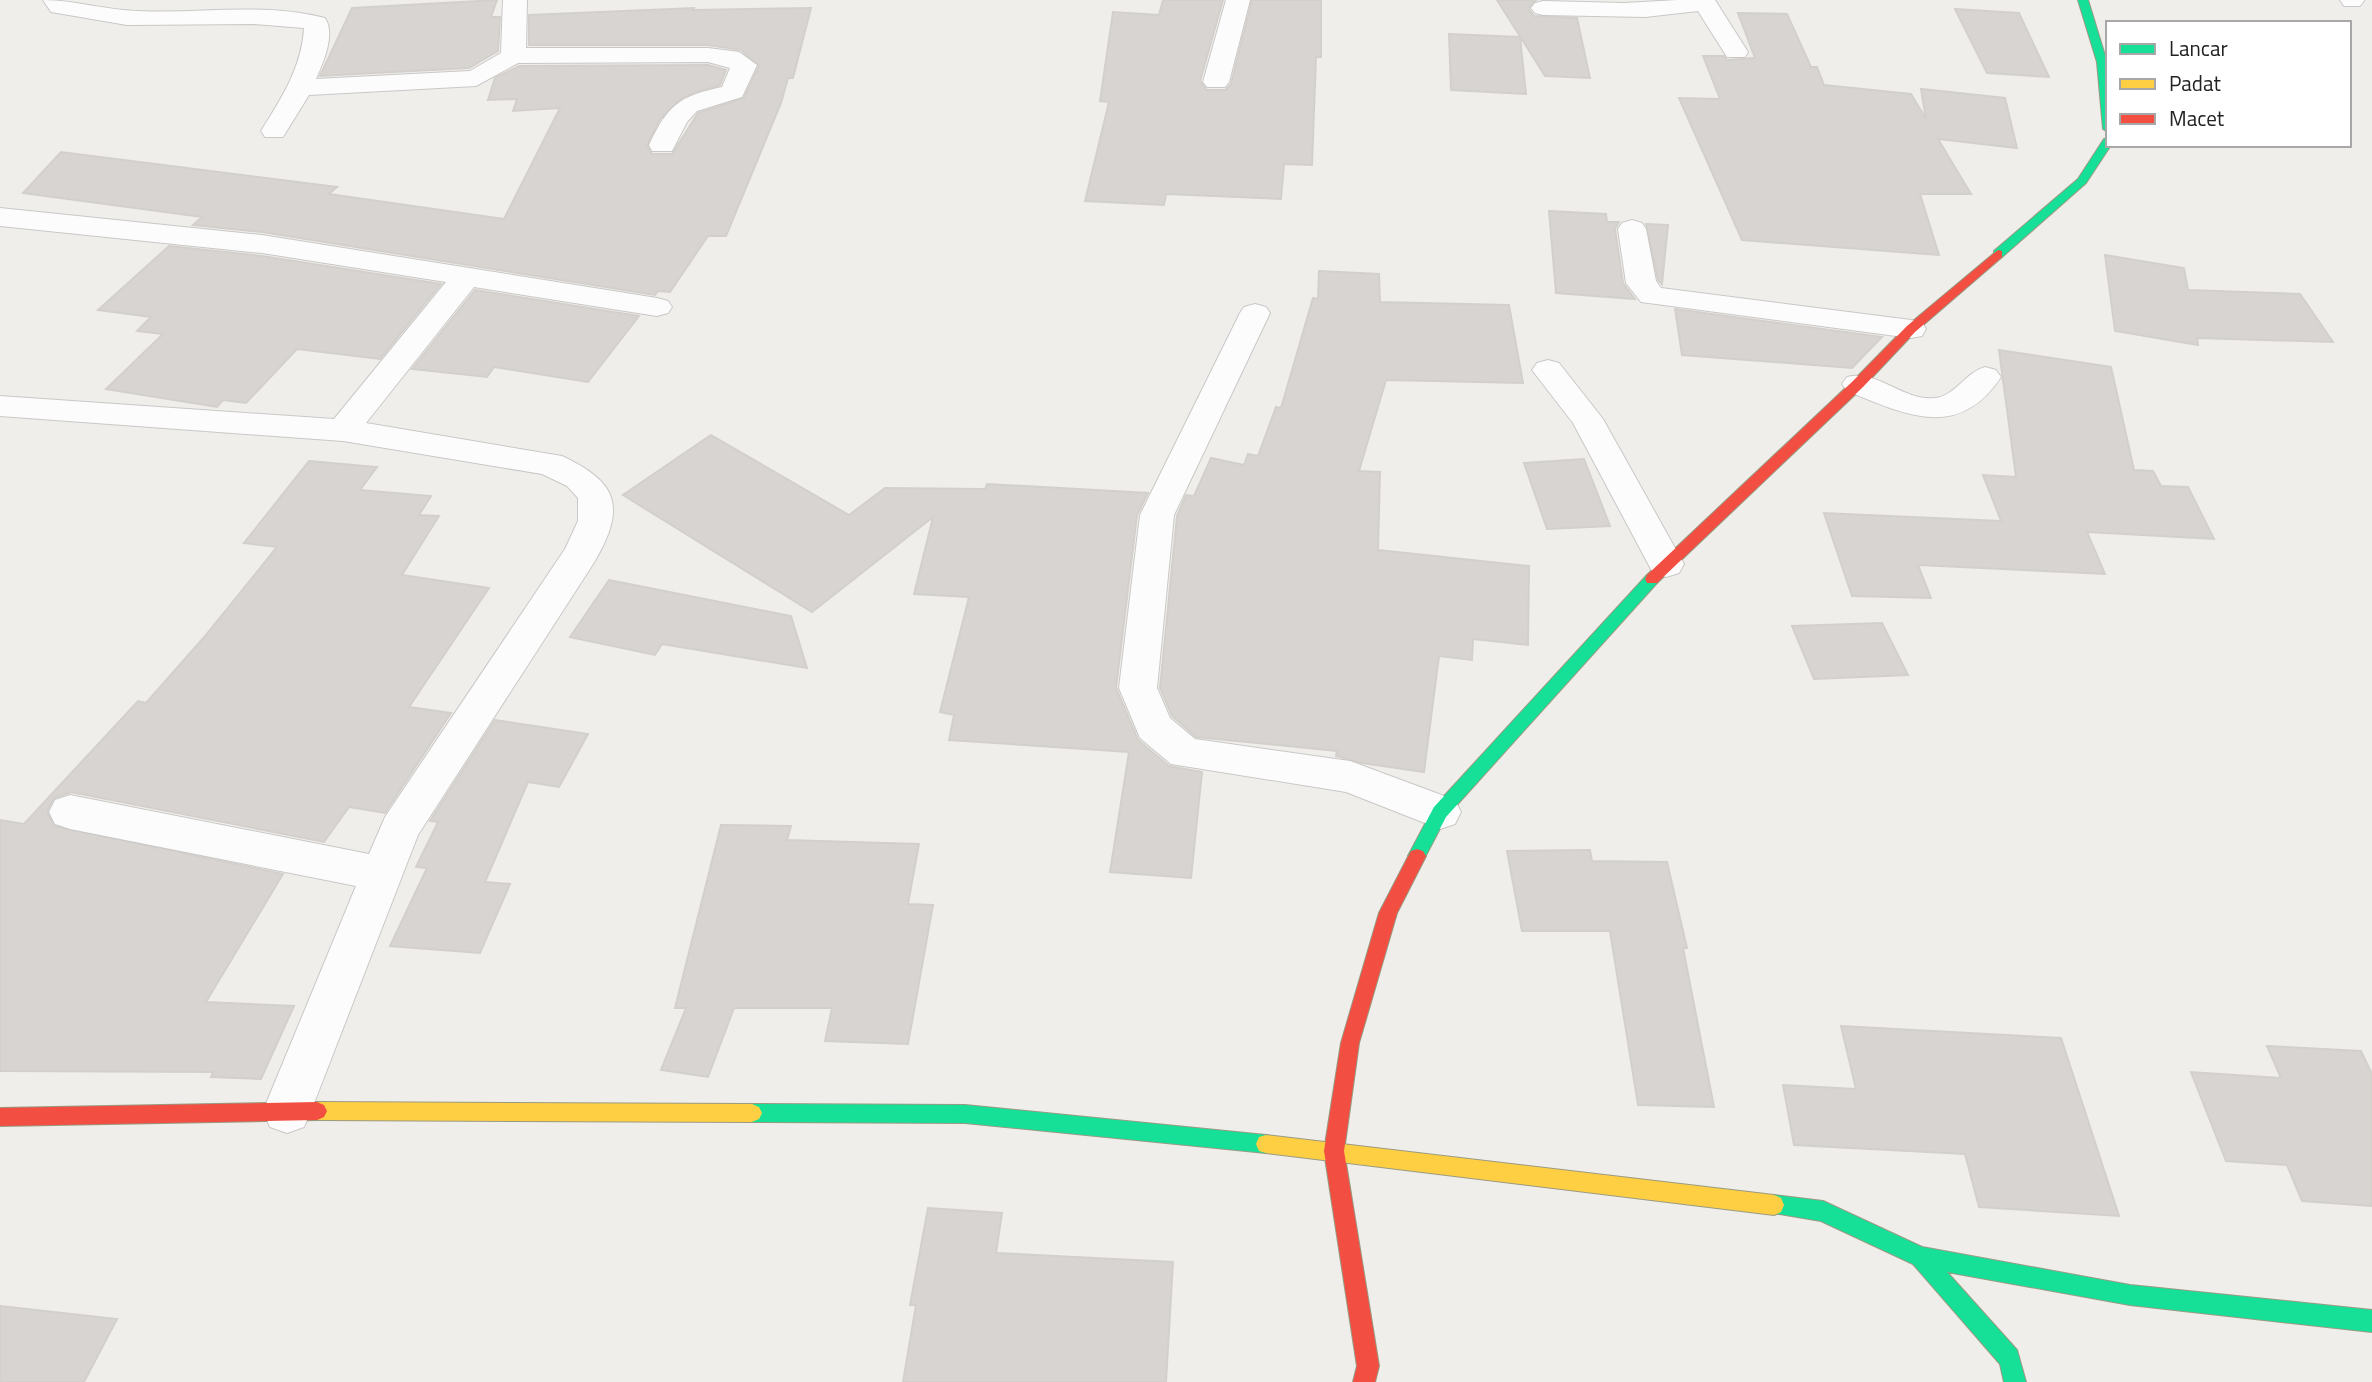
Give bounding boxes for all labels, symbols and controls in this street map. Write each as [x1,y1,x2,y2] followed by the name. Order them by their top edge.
[2106,21,2351,147] legend
[2169,32,2228,64] text: Lancar
[2169,67,2221,99] text: Padat
[2169,102,2225,134] text: Macet

